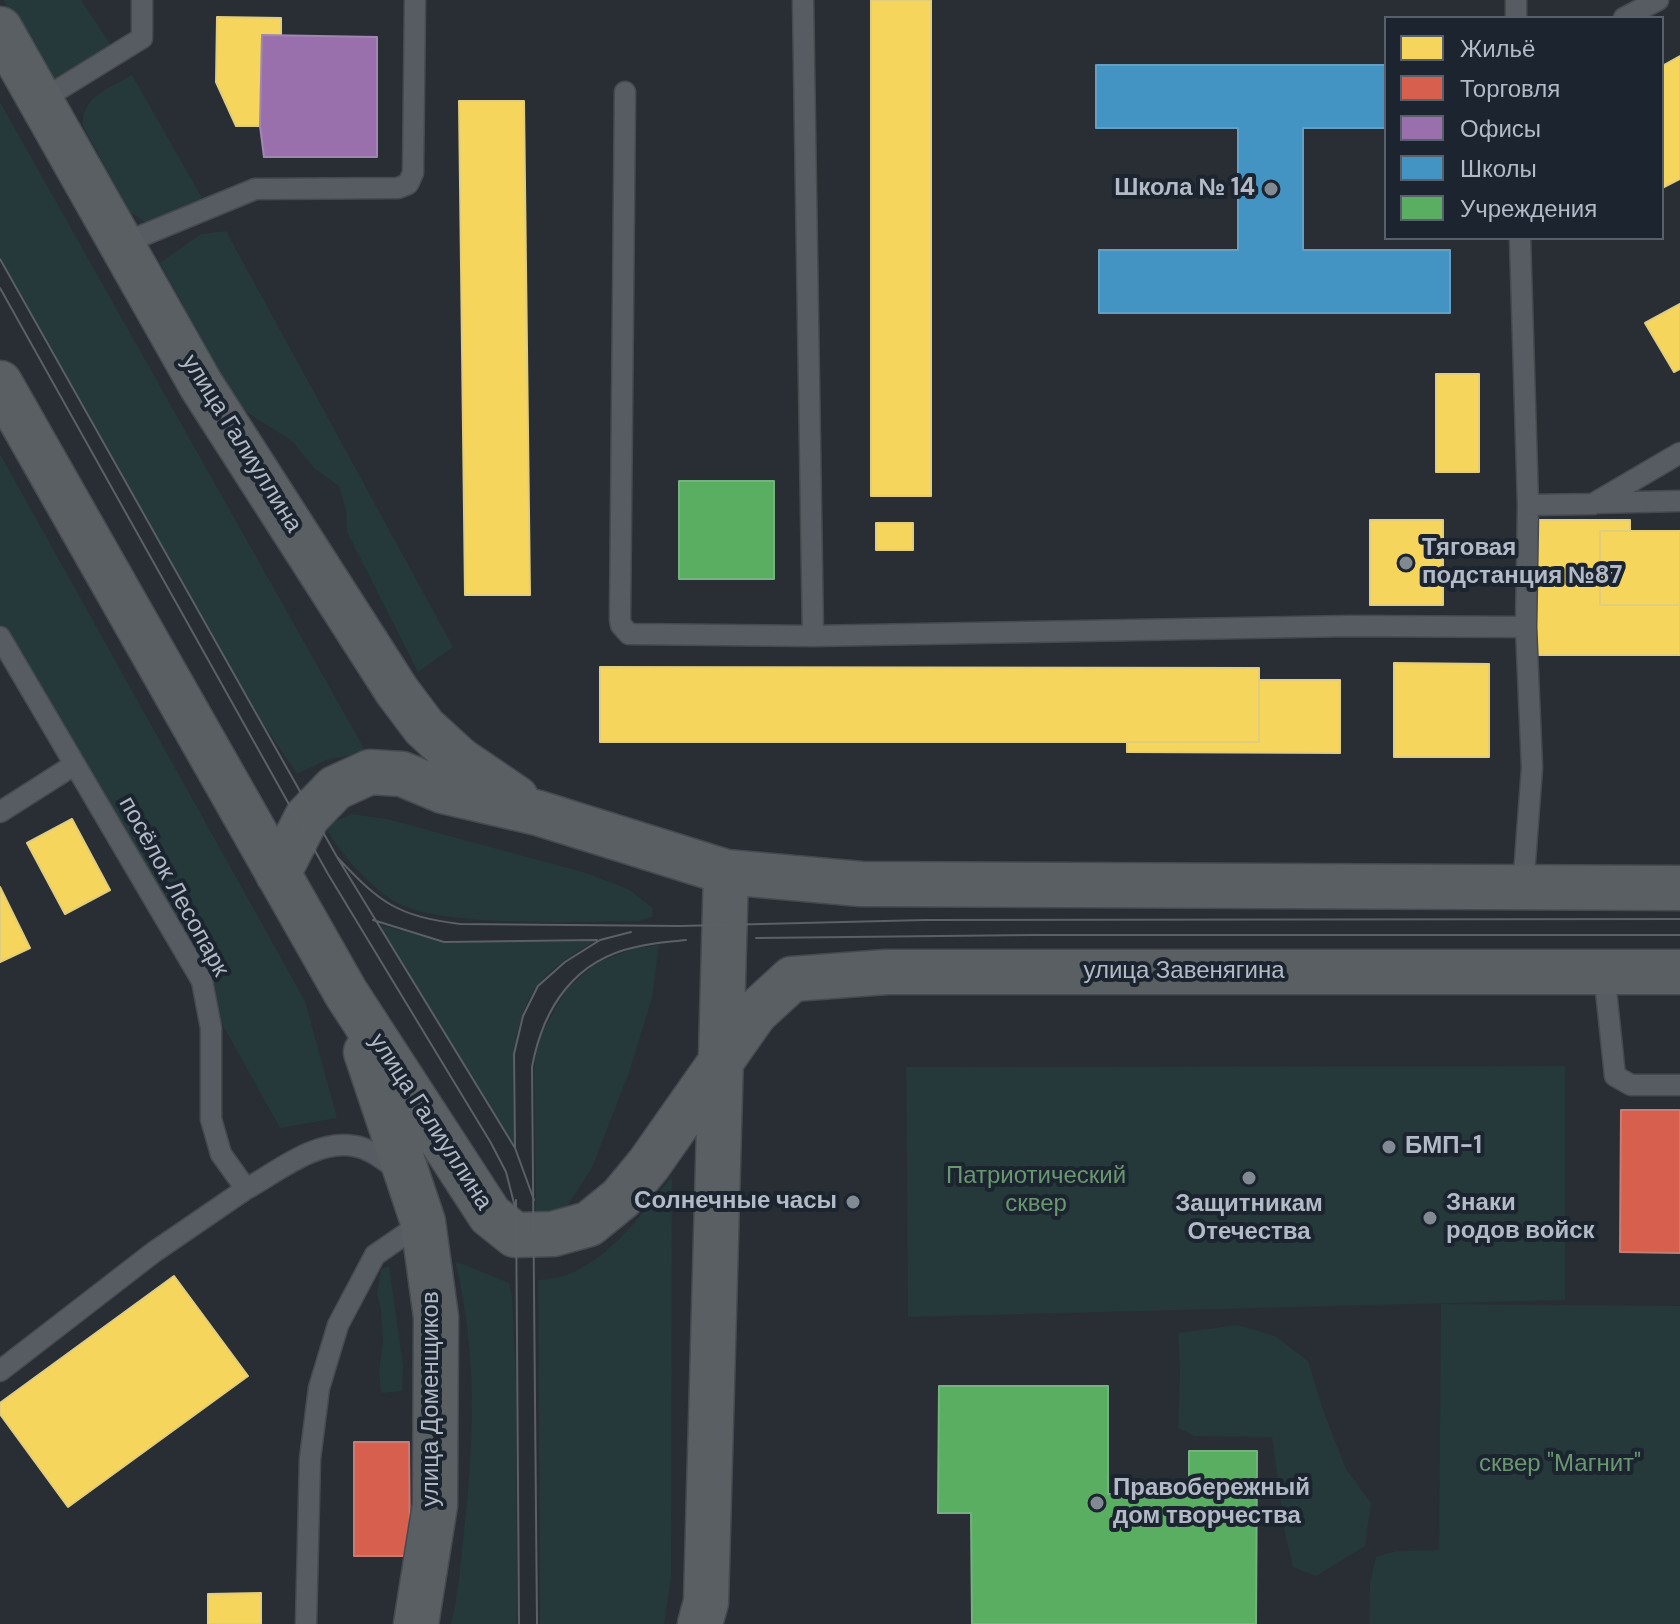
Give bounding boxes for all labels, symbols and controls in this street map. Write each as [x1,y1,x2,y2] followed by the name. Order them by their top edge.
[1384,16,1664,240] legend
[1460,33,1535,64] text: Жильё
[1460,73,1560,104] text: Торговля
[1460,113,1541,144] text: Офисы
[1460,153,1537,184] text: Школы
[1114,175,1255,203] place label: Школа № 14
[1262,180,1280,198] marker: Школа № 14
[1460,193,1597,224] text: Учреждения
[175,350,307,538] street label: улица Галиуллина
[1422,535,1622,591] place label: Тяговая подстанция №87
[1397,554,1415,572] marker: Тяговая подстанция №87
[112,792,234,982] street label: посёлок Лесопарк
[1083,958,1285,986] street label: улица Завенягина
[362,1029,498,1215] street label: улица Галиуллина
[1405,1133,1482,1161] place label: БМП-1
[1380,1138,1398,1156] marker: БМП-1
[946,1163,1126,1219] park label: Патриотический сквер
[1240,1169,1258,1187] marker: Защитникам Отечества
[634,1188,837,1216] place label: Солнечные часы
[1446,1190,1595,1246] place label: Знаки родов войск
[1175,1191,1323,1247] place label: Защитникам Отечества
[844,1193,862,1211] marker: Солнечные часы
[1421,1209,1439,1227] marker: Знаки родов войск
[418,1291,446,1507] street label: улица Доменщиков
[1479,1451,1641,1479] park label: сквер "Магнит"
[1113,1475,1310,1531] place label: Правобережный дом творчества
[1088,1494,1106,1512] marker: Правобережный дом творчества

